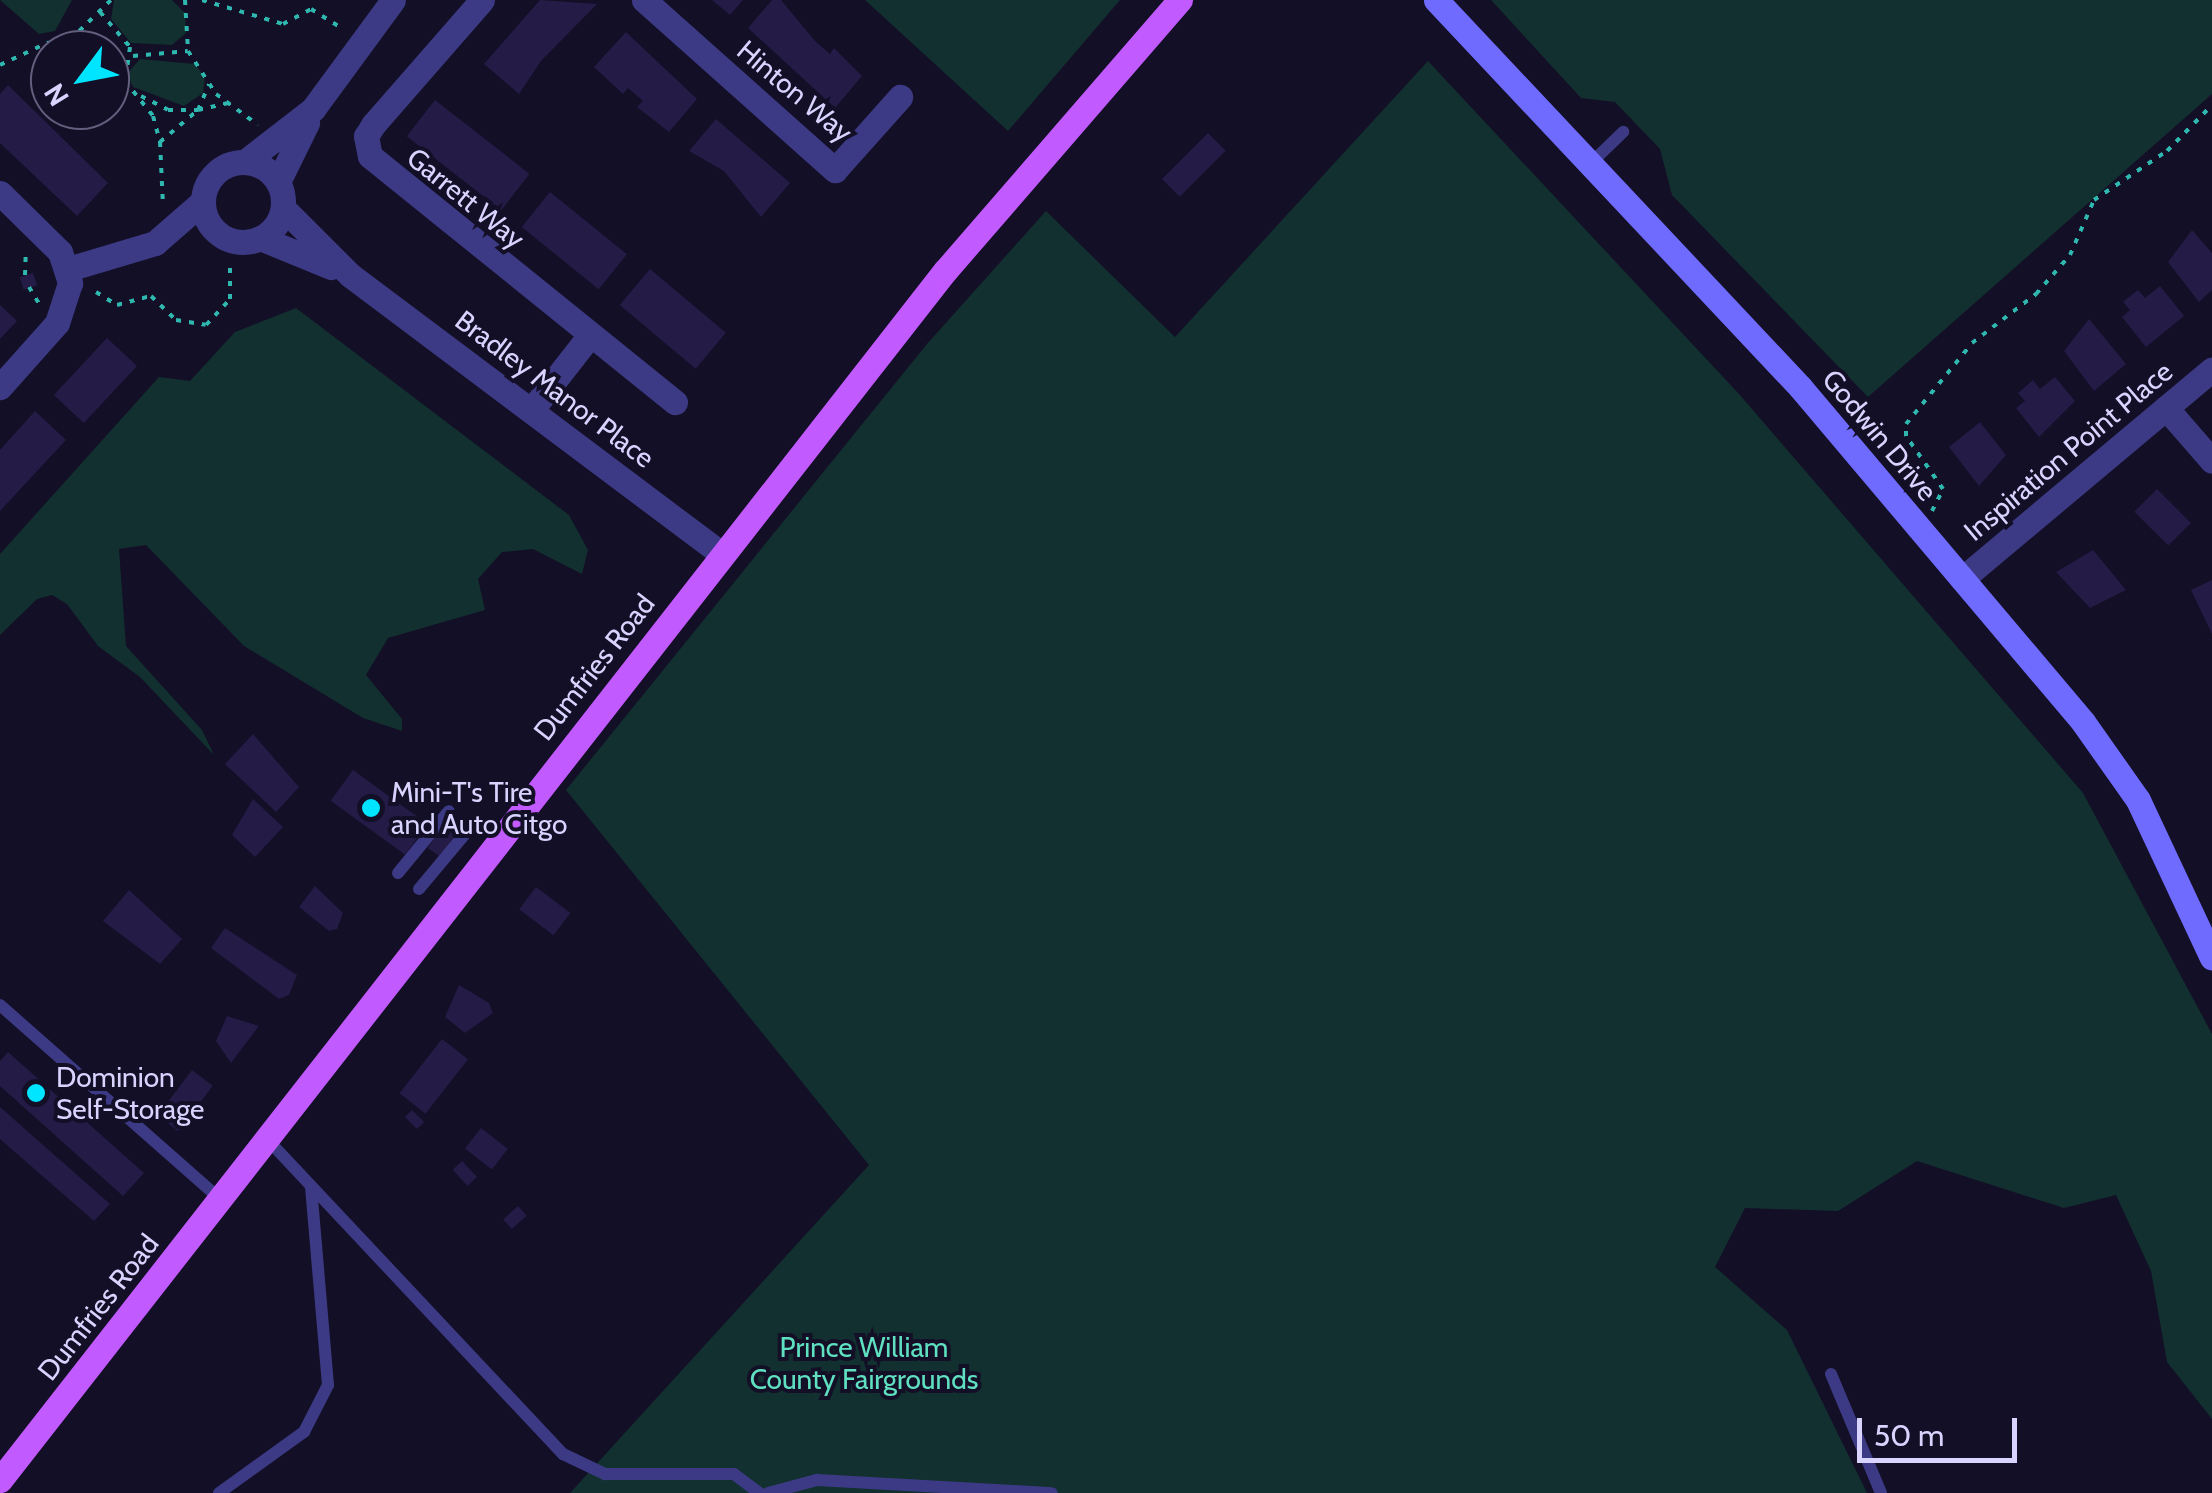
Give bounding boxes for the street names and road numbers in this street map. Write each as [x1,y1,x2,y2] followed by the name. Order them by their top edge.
[731,33,859,149] street label: Hinton Way
[400,140,532,256] street label: Garrett Way
[449,303,661,475] street label: Bradley Manor Place
[1957,354,2179,548] street label: Inspiration Point Place
[1816,363,1944,507] street label: Godwin Drive
[526,587,662,747] street label: Dumfries Road
[30,1227,166,1387] street label: Dumfries Road

